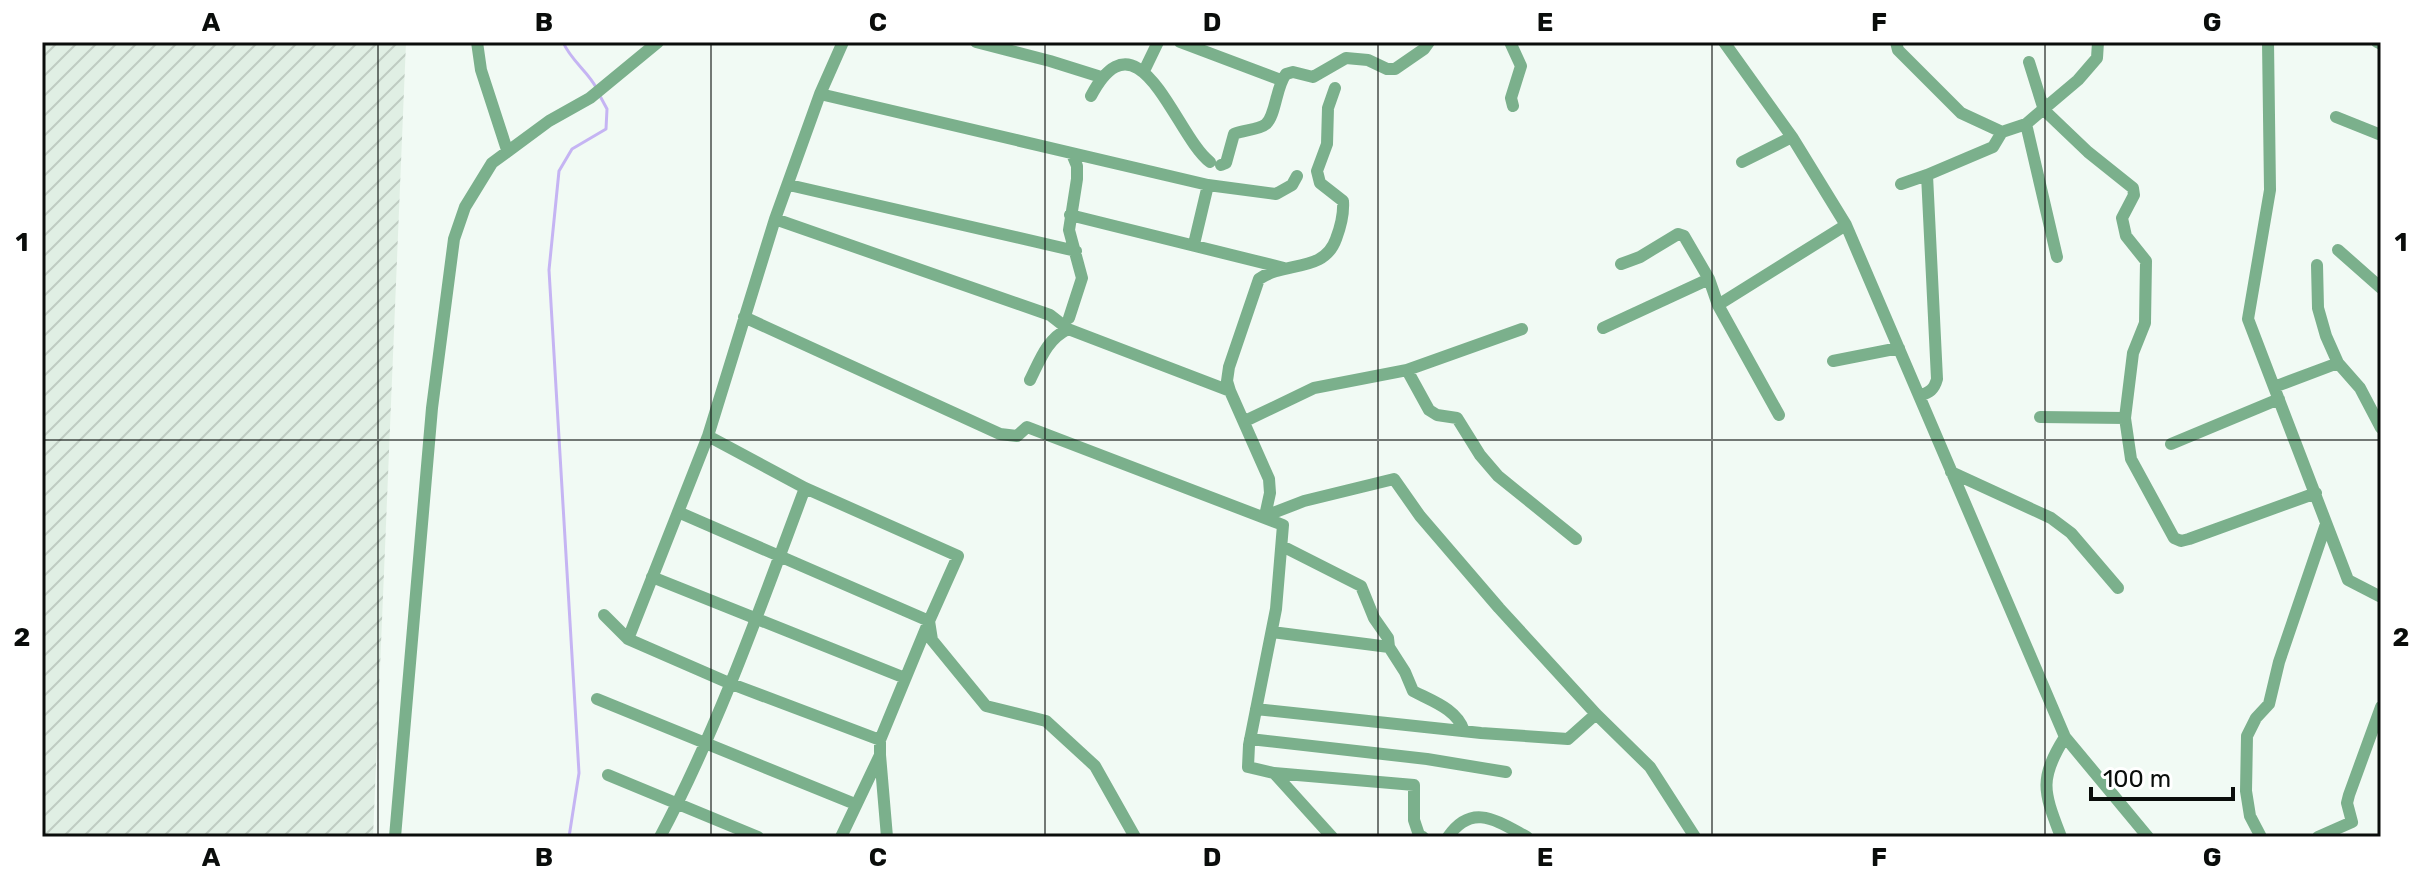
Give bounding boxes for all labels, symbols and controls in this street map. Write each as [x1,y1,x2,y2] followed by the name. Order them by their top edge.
[202,7,221,38] text: A
[535,7,553,38] text: B
[869,7,887,38] text: C
[1203,7,1221,38] text: D
[1537,7,1553,38] text: E
[1871,7,1887,38] text: F
[2203,7,2221,38] text: G
[16,227,28,258] text: 1
[2395,227,2407,258] text: 1
[14,622,30,653] text: 2
[2393,622,2409,653] text: 2
[2091,751,2233,801] scale bar
[2103,765,2171,793] text: 100 m
[202,842,221,873] text: A
[535,842,553,873] text: B
[869,842,887,873] text: C
[1203,842,1221,873] text: D
[1537,842,1553,873] text: E
[1871,842,1887,873] text: F
[2203,842,2221,873] text: G

